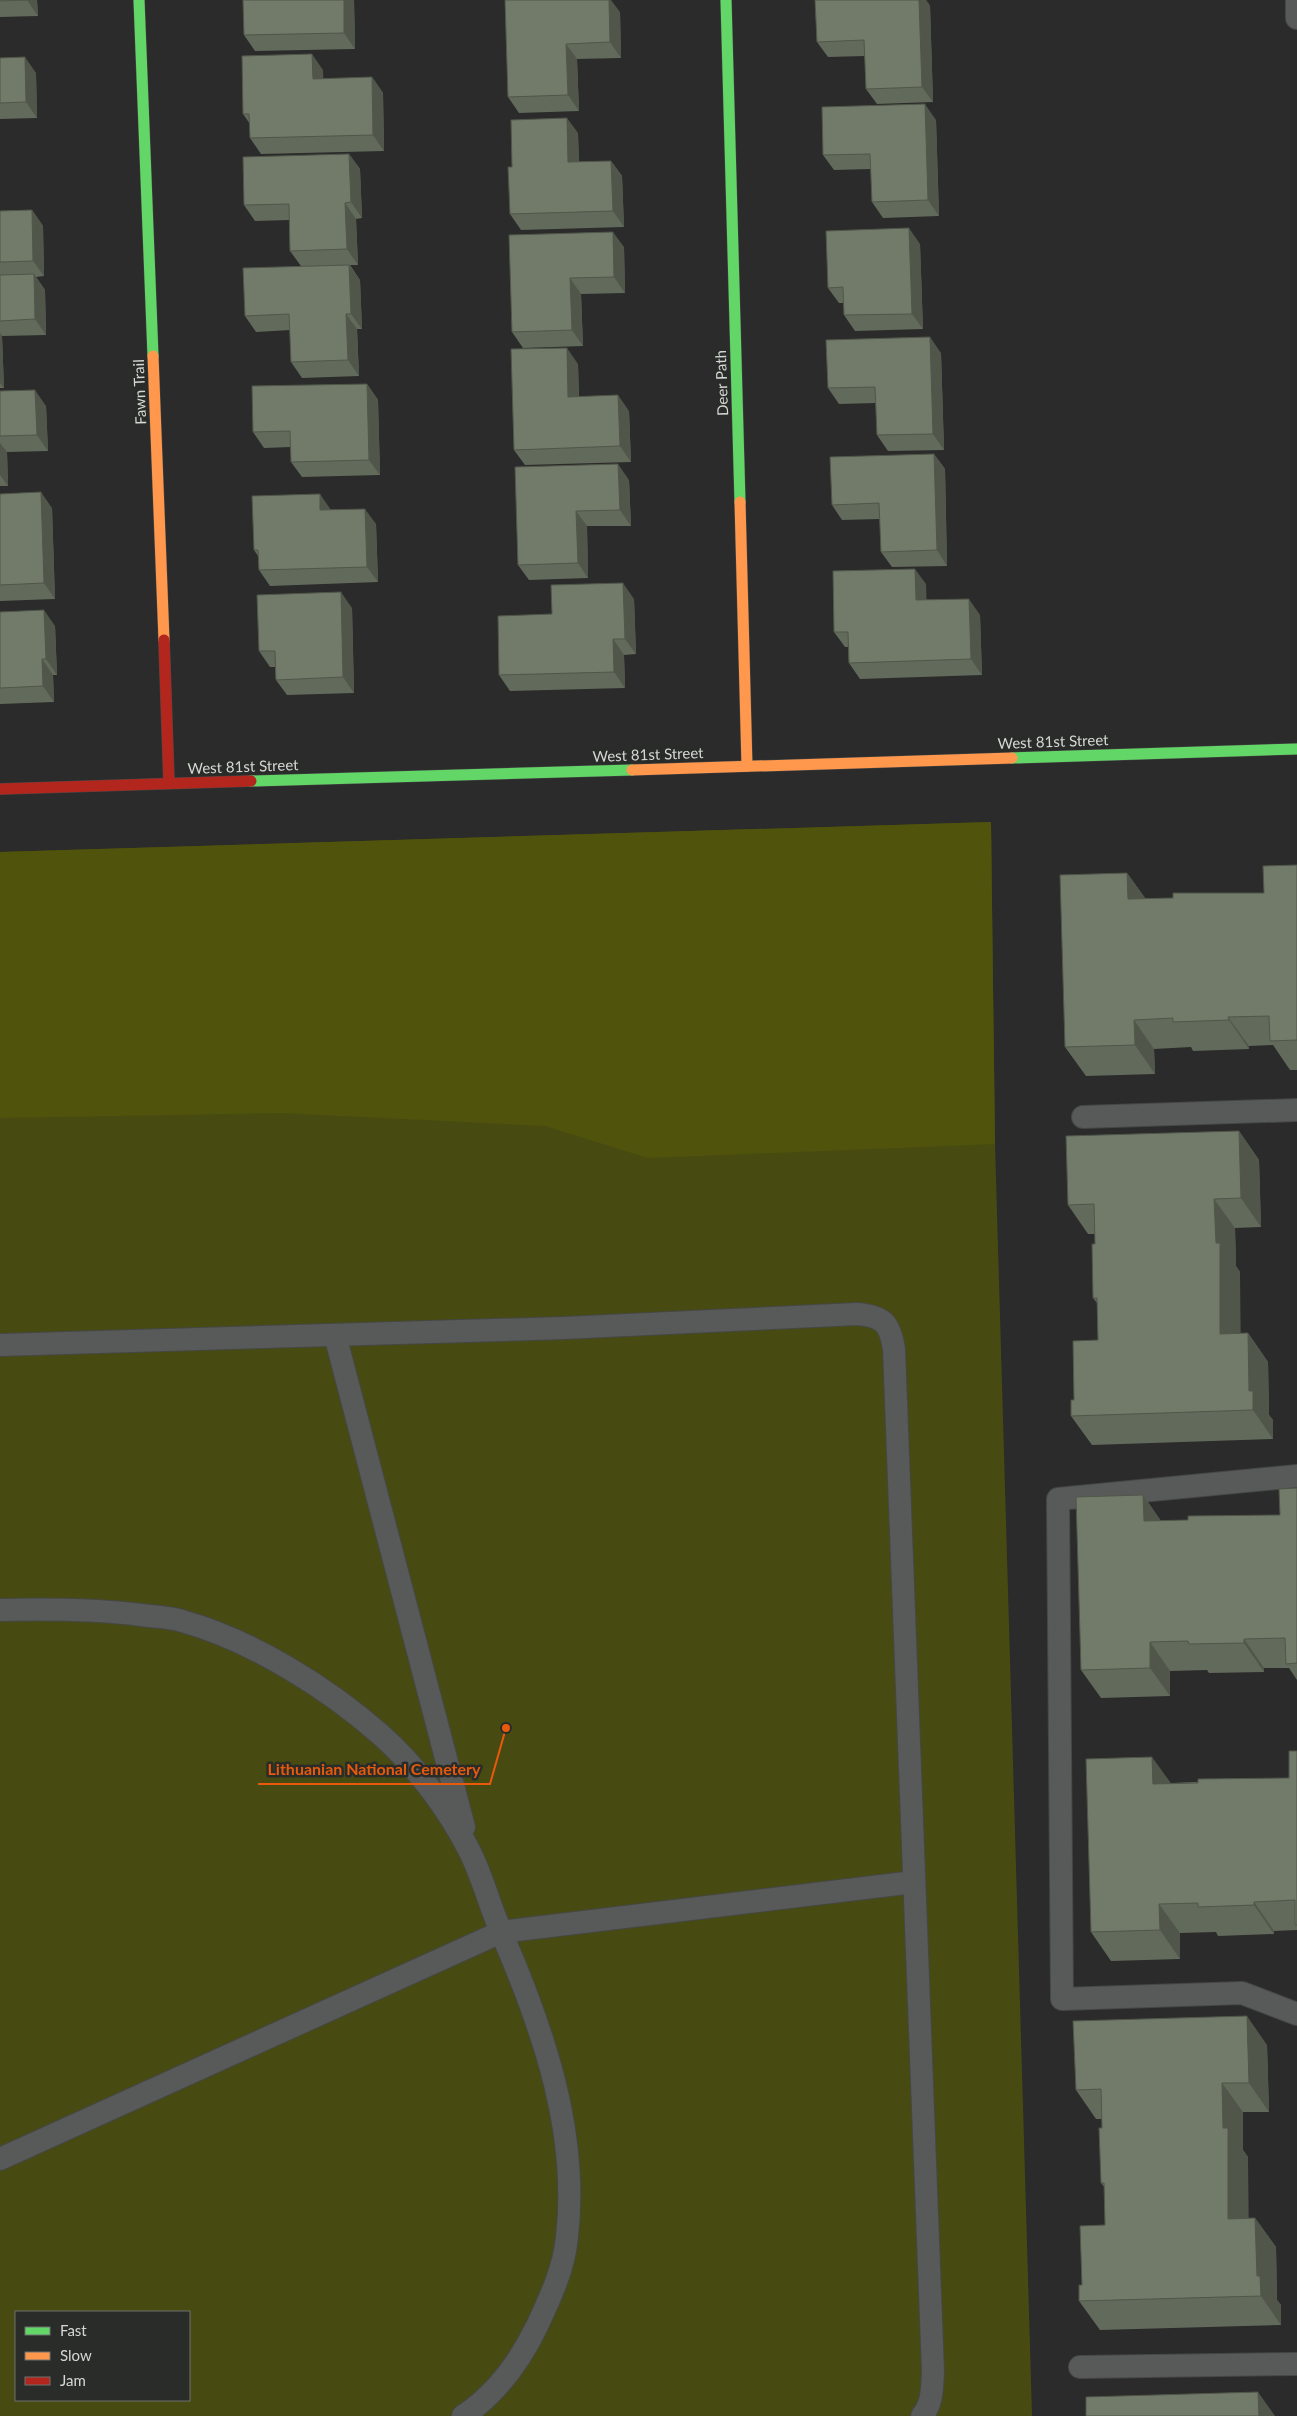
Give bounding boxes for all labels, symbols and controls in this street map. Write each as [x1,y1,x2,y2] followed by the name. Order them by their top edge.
[711,350,731,416] street label: Deer Path
[129,359,149,425] street label: Fawn Trail
[997,730,1109,752] street label: West 81st Street
[592,743,704,765] street label: West 81st Street
[187,755,299,777] street label: West 81st Street
[258,1753,490,1784] callout: Lithuanian National Cemetery
[268,1759,481,1778] text: Lithuanian National Cemetery
[15,2311,190,2401] legend
[60,2321,87,2339] text: Fast
[60,2346,92,2364] text: Slow
[60,2371,86,2389] text: Jam

